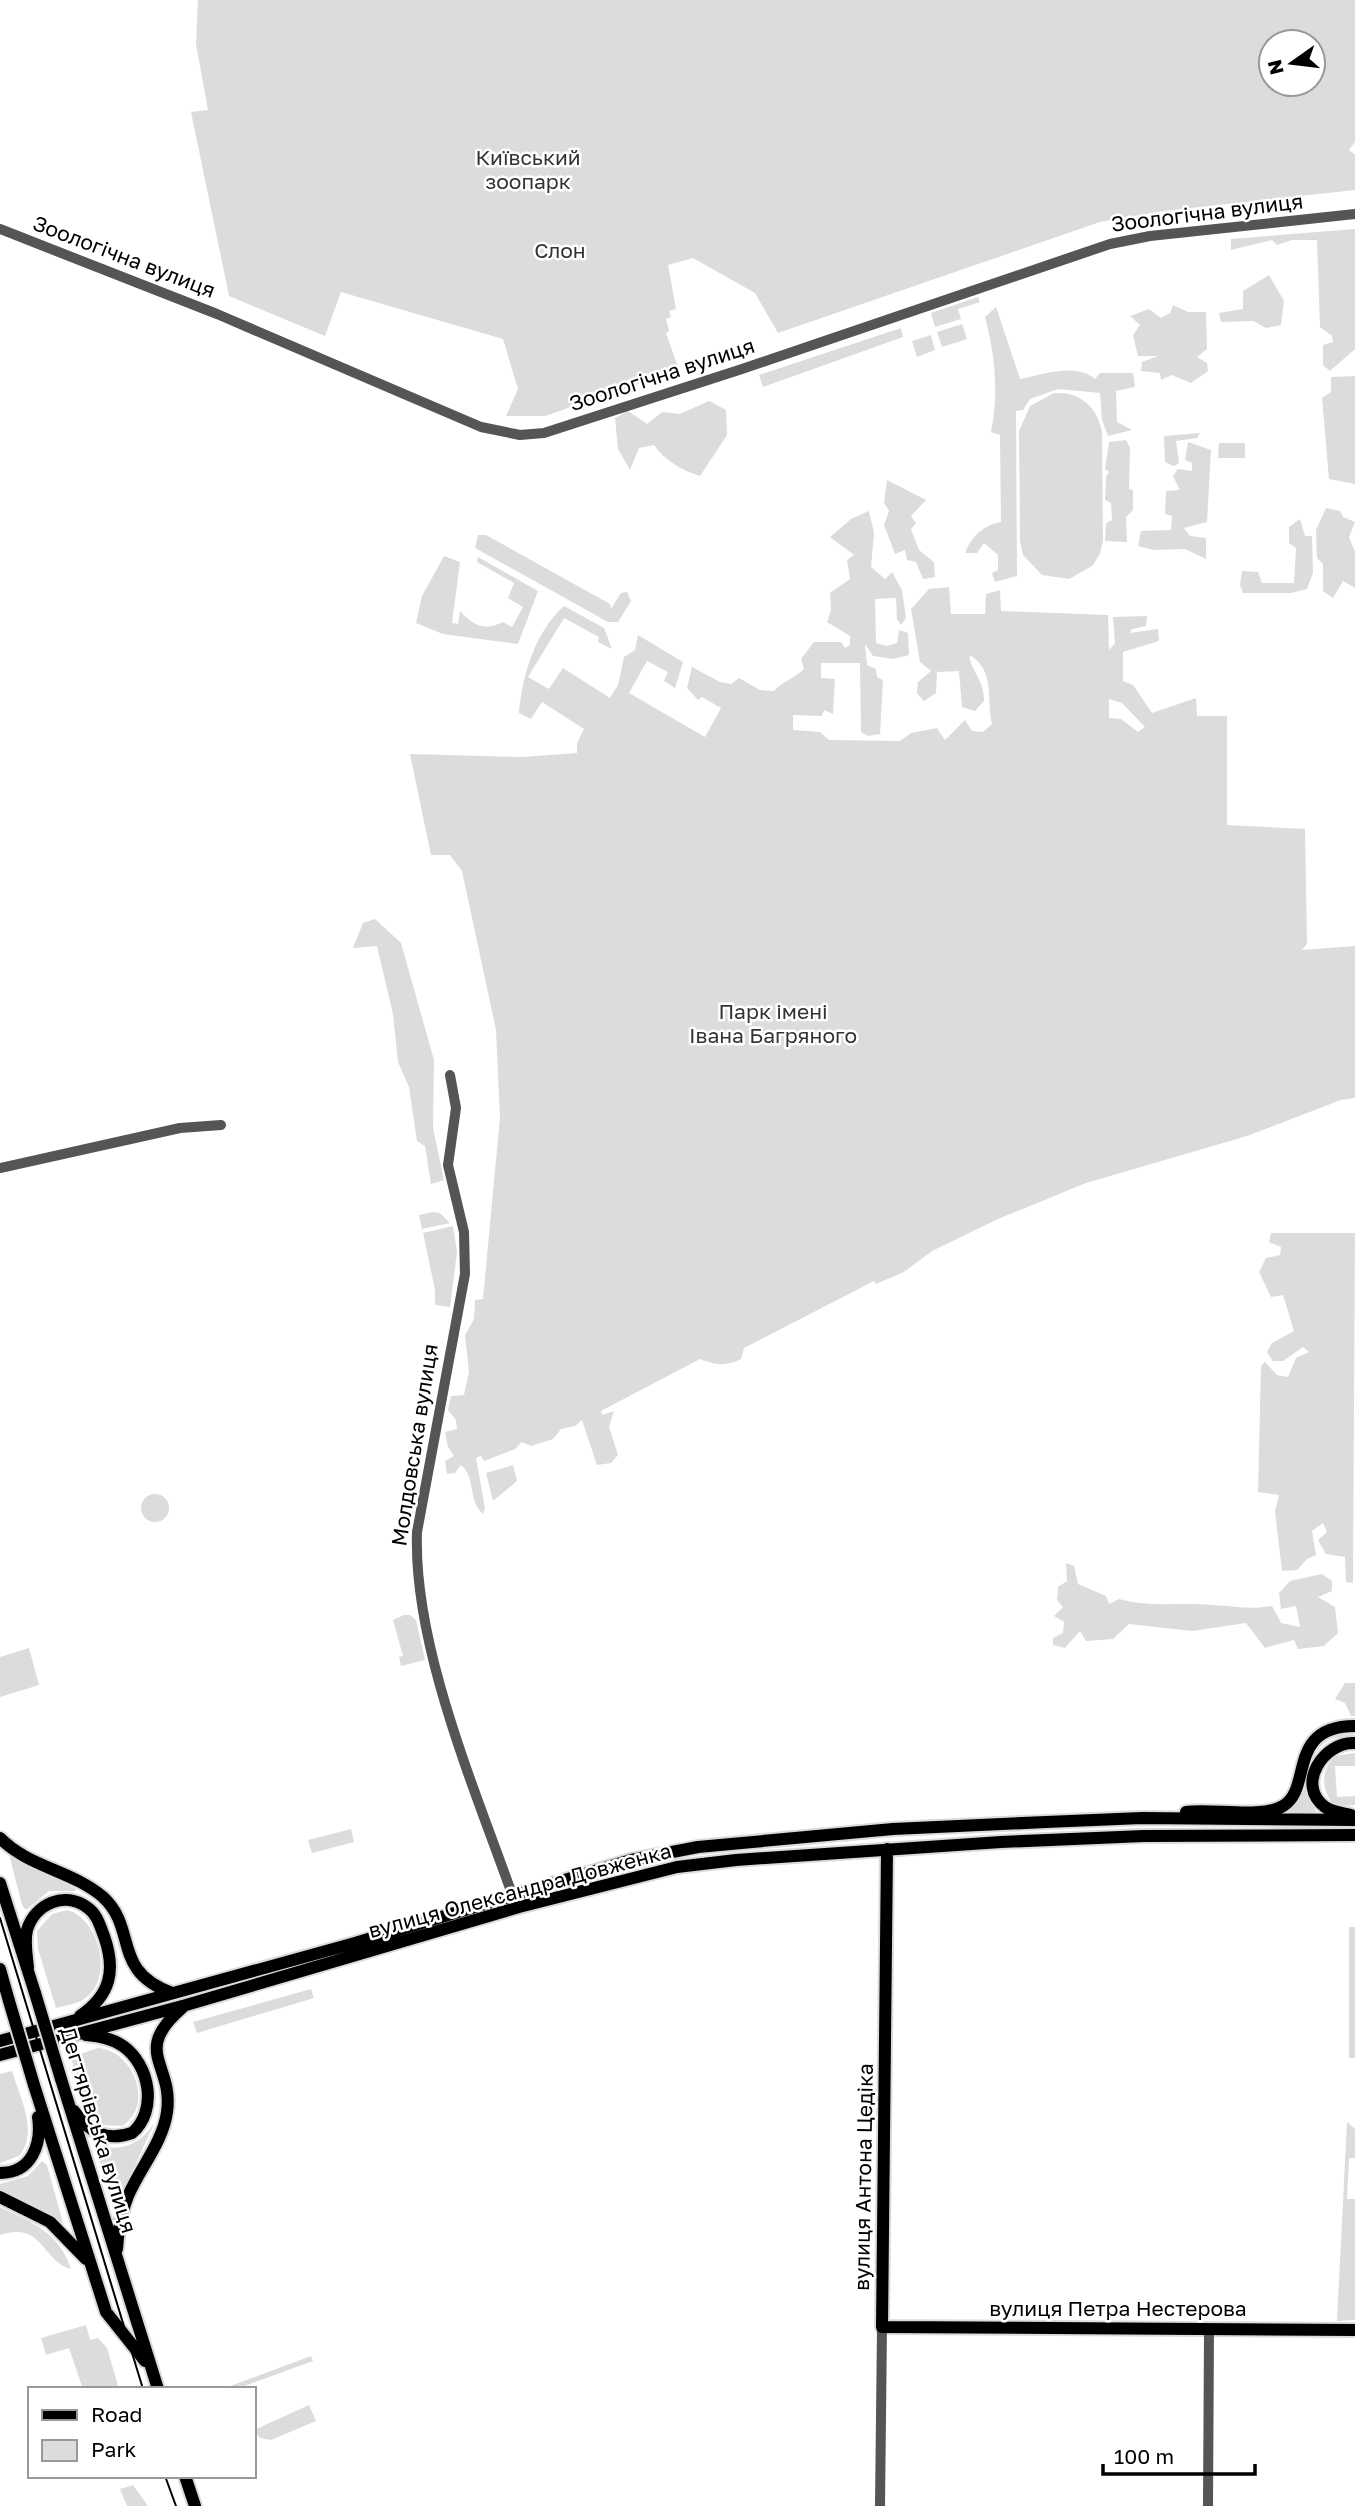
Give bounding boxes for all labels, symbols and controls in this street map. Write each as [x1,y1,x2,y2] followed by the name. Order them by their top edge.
[1257,28,1327,98] north arrow
[1262,57,1288,77] text: N
[475,144,581,194] park label: Київський зоопарк
[1109,187,1304,237] street label: Зоологічна вулиця
[29,209,219,303] street label: Зоологічна вулиця
[534,237,586,263] park label: Слон
[566,332,758,416] street label: Зоологічна вулиця
[689,998,857,1048] park label: Парк імені Івана Багряного
[385,1342,443,1548] street label: Молдовська вулиця
[365,1837,674,1943] street label: вулиця Олександра Довженка
[55,2023,143,2236] street label: Дегтярівська вулиця
[848,2063,878,2291] street label: вулиця Антона Цедіка
[989,2295,1247,2321] street label: вулиця Петра Нестерова
[28,2387,256,2478] legend
[91,2401,142,2427] text: Road
[1103,2432,1255,2476] scale bar
[91,2436,137,2462] text: Park
[1114,2443,1174,2469] text: 100 m

